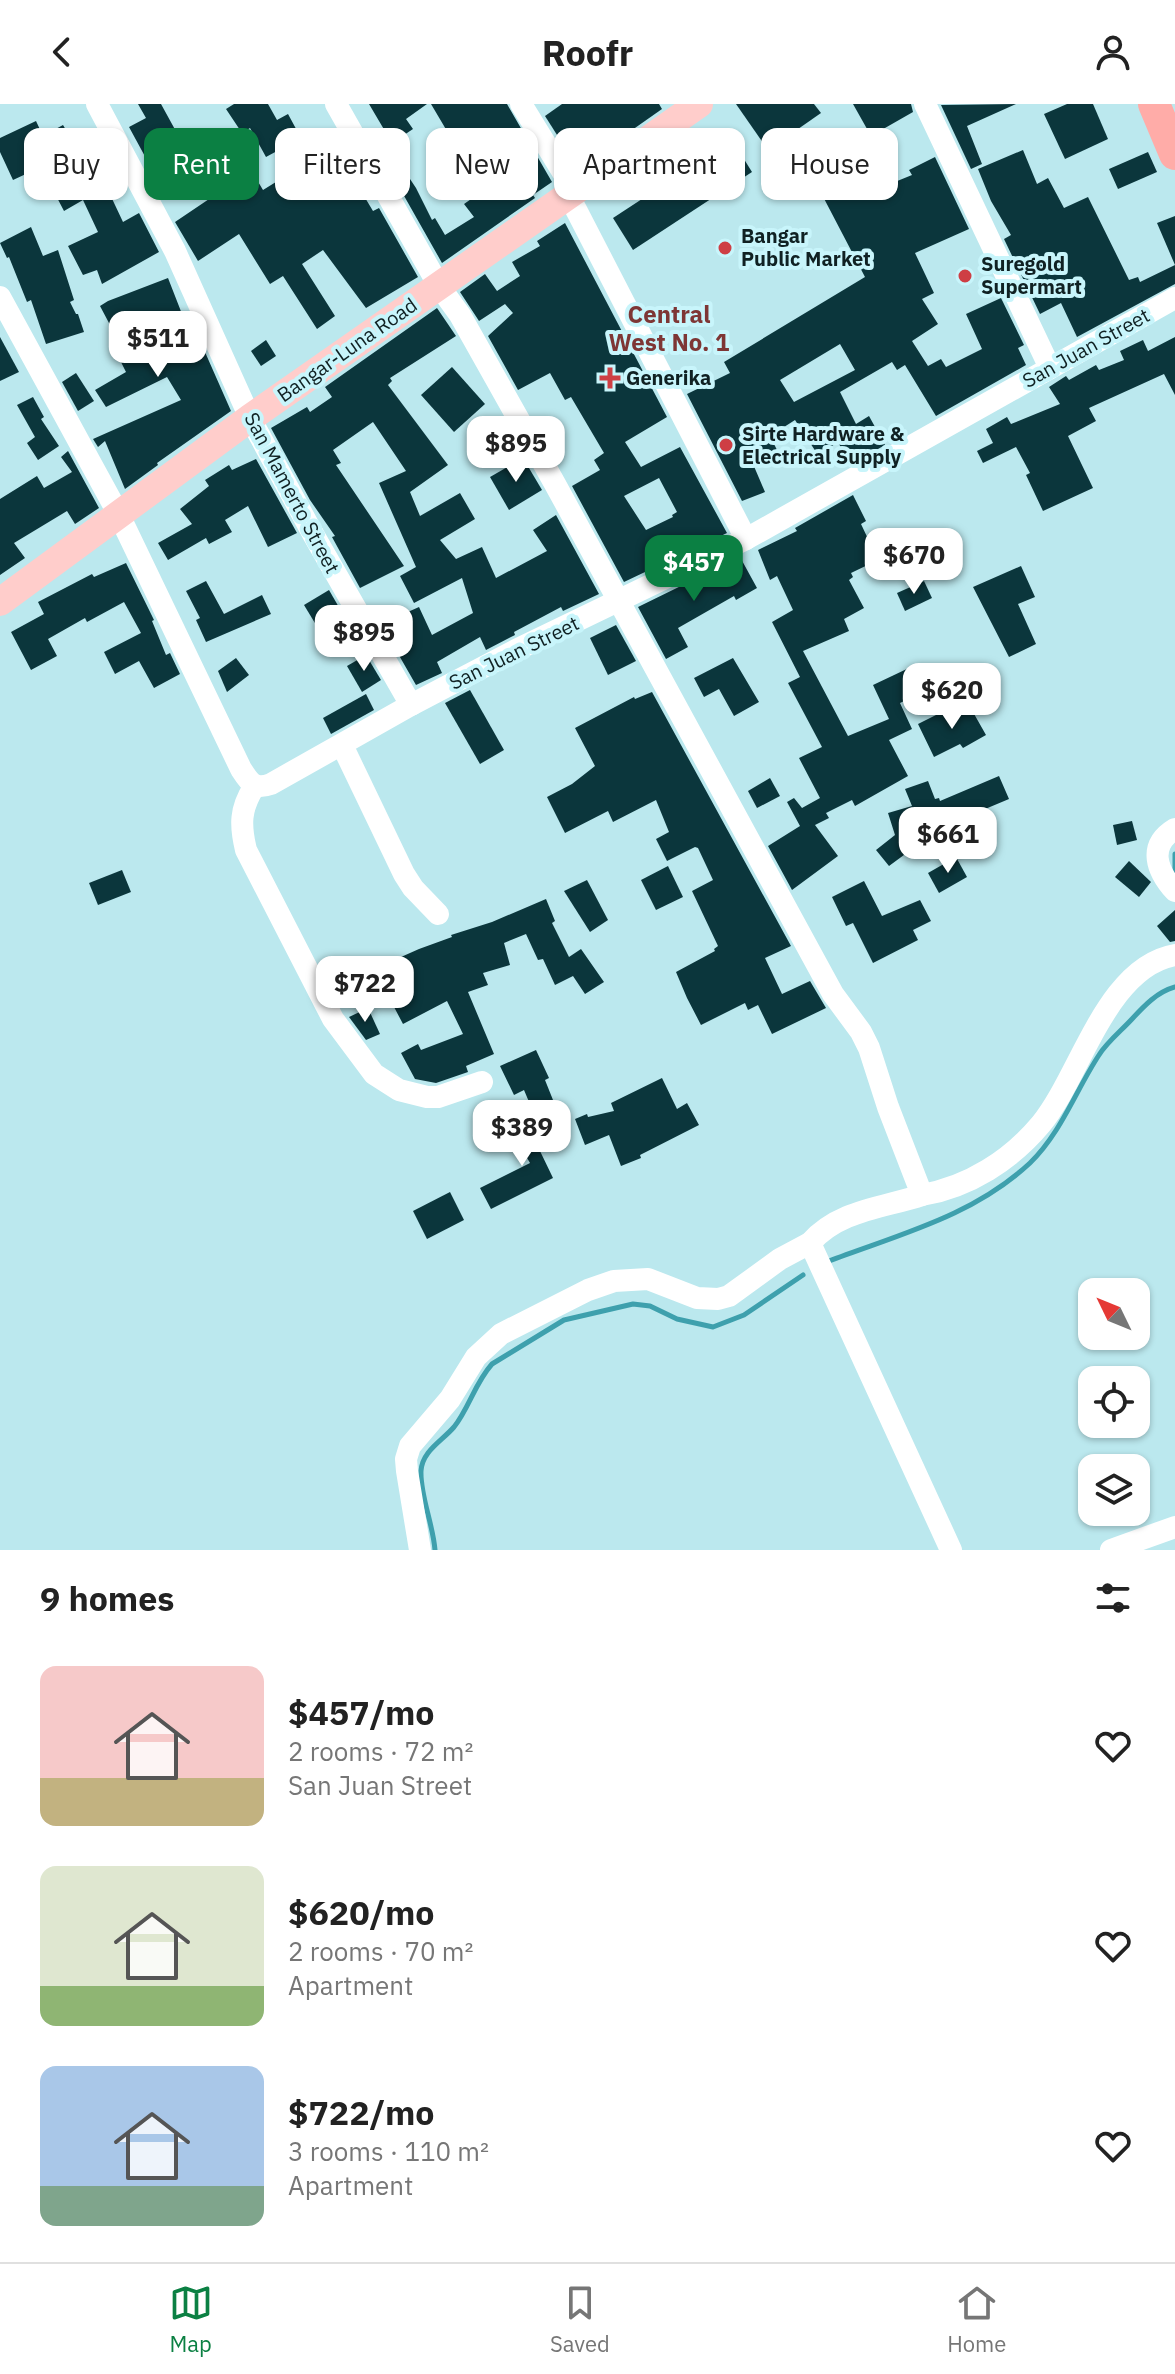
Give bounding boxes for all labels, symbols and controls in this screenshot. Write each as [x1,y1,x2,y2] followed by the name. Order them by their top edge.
[542,29,633,76] text: Roofr
[40,30,84,74] icon: back
[1091,30,1135,74] icon: person
[24,128,128,200] chip: Buy
[144,128,259,200] chip: Rent
[275,128,410,200] chip: Filters
[426,128,538,200] chip: New
[554,128,745,200] chip: Apartment
[761,128,898,200] chip: House
[741,222,871,272] place label: Bangar Public Market
[716,239,734,257] marker: Bangar Public Market
[981,250,1082,300] place label: Suregold Supermart
[956,267,974,285] marker: Suregold Supermart
[271,291,422,408] street label: Bangar-Luna Road
[608,298,730,358] district label: Central West No. 1
[1017,301,1154,394] street label: San Juan Street
[111,311,205,379] pin: $511
[127,320,189,354] text: $511
[626,364,712,391] place label: Generika
[601,369,619,387] marker: Generika
[239,407,346,578] street label: San Mamerto Street
[469,416,563,484] pin: $895
[742,420,905,470] place label: Sirte Hardware & Electrical Supply
[485,425,547,459] text: $895
[717,436,735,454] marker: Sirte Hardware & Electrical Supply
[867,528,961,596] pin: $670
[647,535,741,603] pin: $457
[883,537,945,571] text: $670
[663,544,725,578] text: $457
[317,605,411,673] pin: $895
[444,609,583,696] street label: San Juan Street
[333,614,395,648] text: $895
[905,663,999,731] pin: $620
[921,672,983,706] text: $620
[901,807,995,875] pin: $661
[917,816,979,850] text: $661
[318,956,412,1024] pin: $722
[334,965,396,999] text: $722
[475,1100,569,1168] pin: $389
[491,1109,553,1143] text: $389
[1078,1278,1150,1350] north arrow
[1078,1278,1150,1526] map controls
[1078,1366,1150,1438] button: locate
[1078,1454,1150,1526] button: layers
[40,1576,175,1620] text: 9 homes
[1091,1576,1135,1620] icon: filters
[288,1690,435,1734] text: $457/mo
[104,1698,200,1794] icon: home
[1091,1724,1135,1768] icon: heart
[288,1734,473,1768] text: 2 rooms · 72 m²
[288,1768,472,1802] text: San Juan Street
[288,1890,435,1934] text: $620/mo
[104,1898,200,1994] icon: home
[1091,1924,1135,1968] icon: heart
[288,1934,473,1968] text: 2 rooms · 70 m²
[288,1968,413,2002] text: Apartment
[288,2090,435,2134] text: $722/mo
[104,2098,200,2194] icon: home
[1091,2124,1135,2168] icon: heart
[288,2134,489,2168] text: 3 rooms · 110 m²
[288,2168,413,2202] text: Apartment
[169,2281,213,2358] tab: Map
[550,2281,610,2358] tab: Saved
[947,2281,1006,2358] tab: Home

